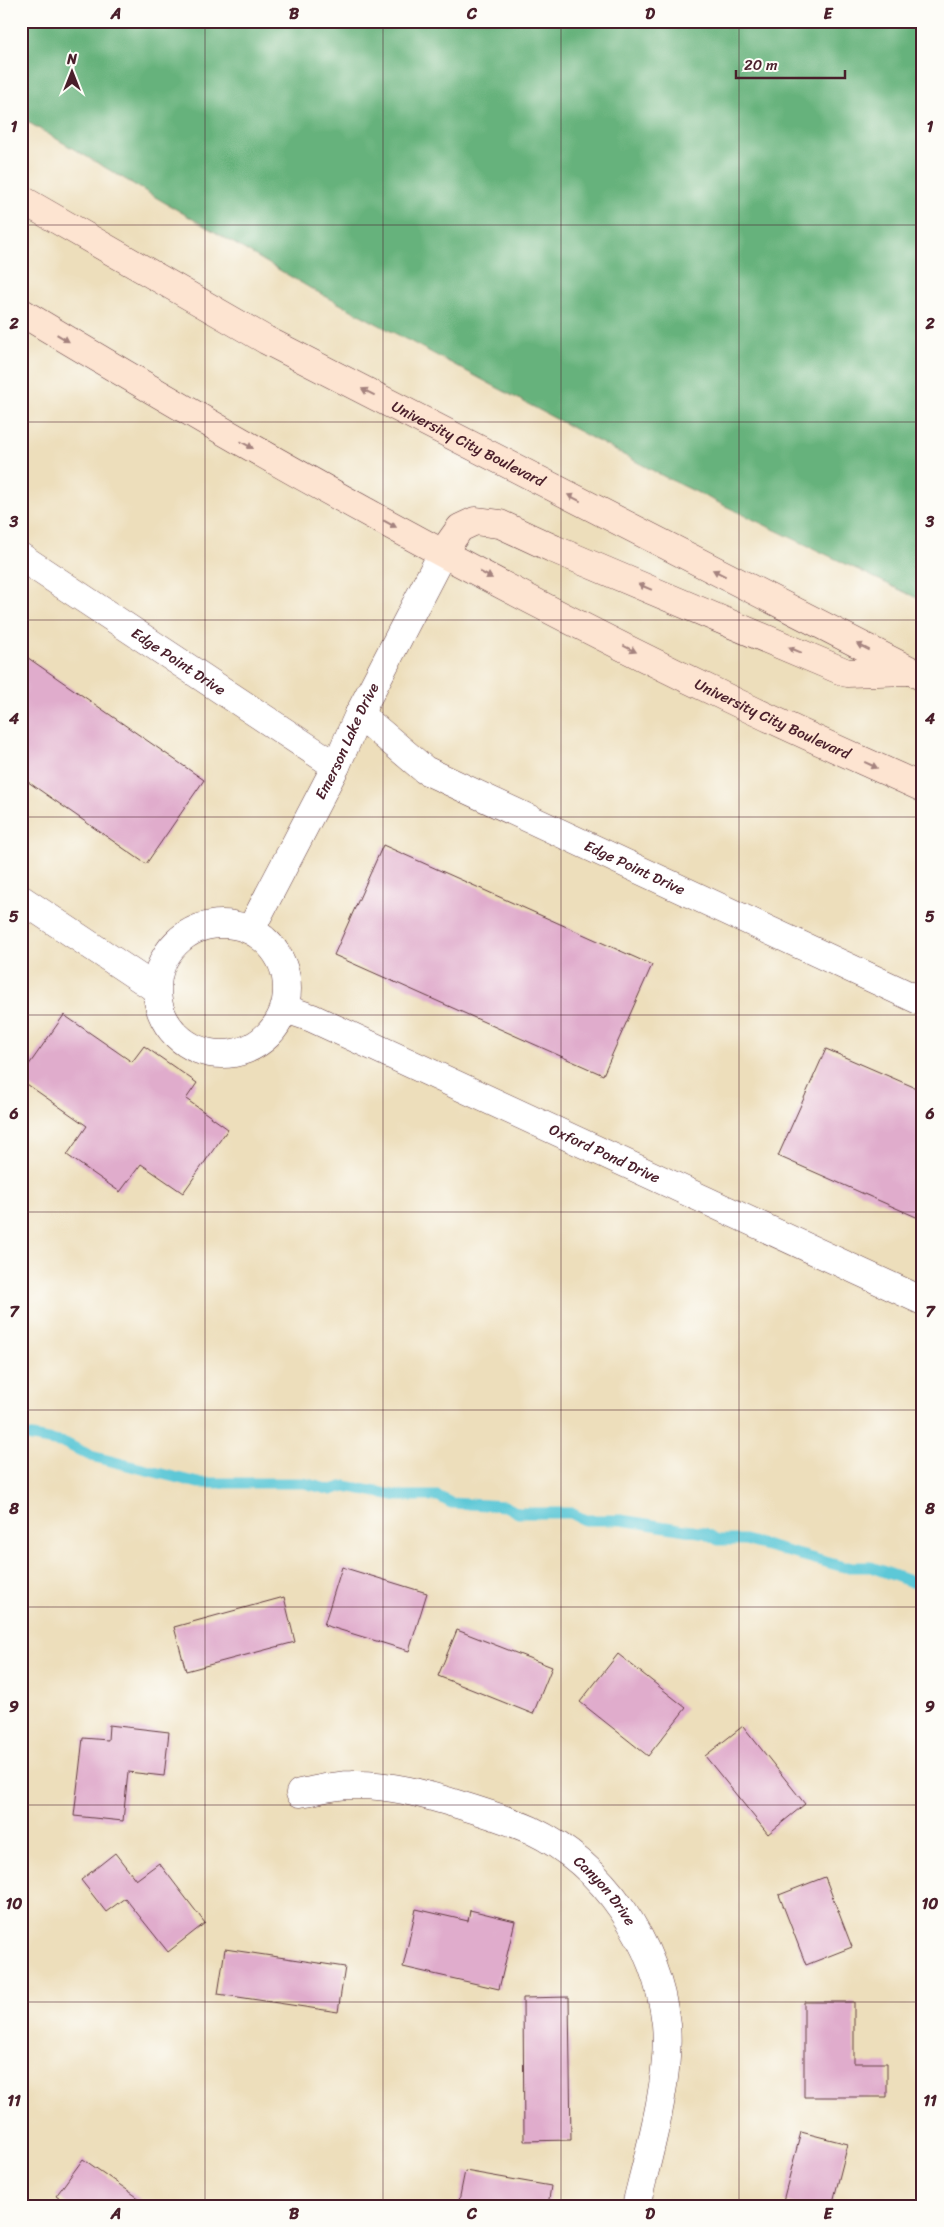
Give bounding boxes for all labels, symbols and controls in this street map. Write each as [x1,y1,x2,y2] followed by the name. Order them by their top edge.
[110,0,121,28] text: A
[289,0,300,28] text: B
[466,0,478,28] text: C
[645,0,655,28] text: D
[824,0,834,28] text: E
[66,47,77,72] text: N
[48,48,98,98] north arrow
[736,48,845,80] scale bar
[744,52,778,78] text: 20 m
[11,112,18,141] text: 1
[927,112,934,141] text: 1
[8,309,19,338] text: 2
[924,309,935,338] text: 2
[57,333,70,342] one-way arrow
[360,388,375,396] one-way arrow
[387,393,551,495] street label: University City Boulevard
[240,441,255,449] one-way arrow
[567,494,582,502] one-way arrow
[9,507,19,536] text: 3
[925,507,935,536] text: 3
[382,520,397,528] one-way arrow
[712,569,726,577] one-way arrow
[479,570,492,579] one-way arrow
[638,583,652,591] one-way arrow
[126,621,231,703] street label: Edge Point Drive
[856,643,871,651] one-way arrow
[623,645,637,653] one-way arrow
[788,646,802,654] one-way arrow
[690,671,856,767] street label: University City Boulevard
[308,678,386,804] street label: Emerson Lake Drive
[8,704,19,733] text: 4
[924,704,935,733] text: 4
[864,761,878,769] one-way arrow
[580,833,690,903] street label: Edge Point Drive
[9,902,19,931] text: 5
[925,902,935,931] text: 5
[8,1099,19,1128] text: 6
[924,1099,935,1128] text: 6
[545,1116,665,1191] street label: Oxford Pond Drive
[9,1297,20,1326] text: 7
[925,1297,936,1326] text: 7
[8,1494,19,1523] text: 8
[924,1494,935,1523] text: 8
[9,1692,19,1721] text: 9
[925,1692,935,1721] text: 9
[567,1849,643,1931] street label: Canyon Drive
[6,1889,22,1918] text: 10
[922,1889,938,1918] text: 10
[7,2086,21,2115] text: 11
[923,2086,937,2115] text: 11
[110,2199,121,2227] text: A
[289,2199,300,2227] text: B
[466,2199,478,2227] text: C
[645,2199,655,2227] text: D
[824,2199,834,2227] text: E

